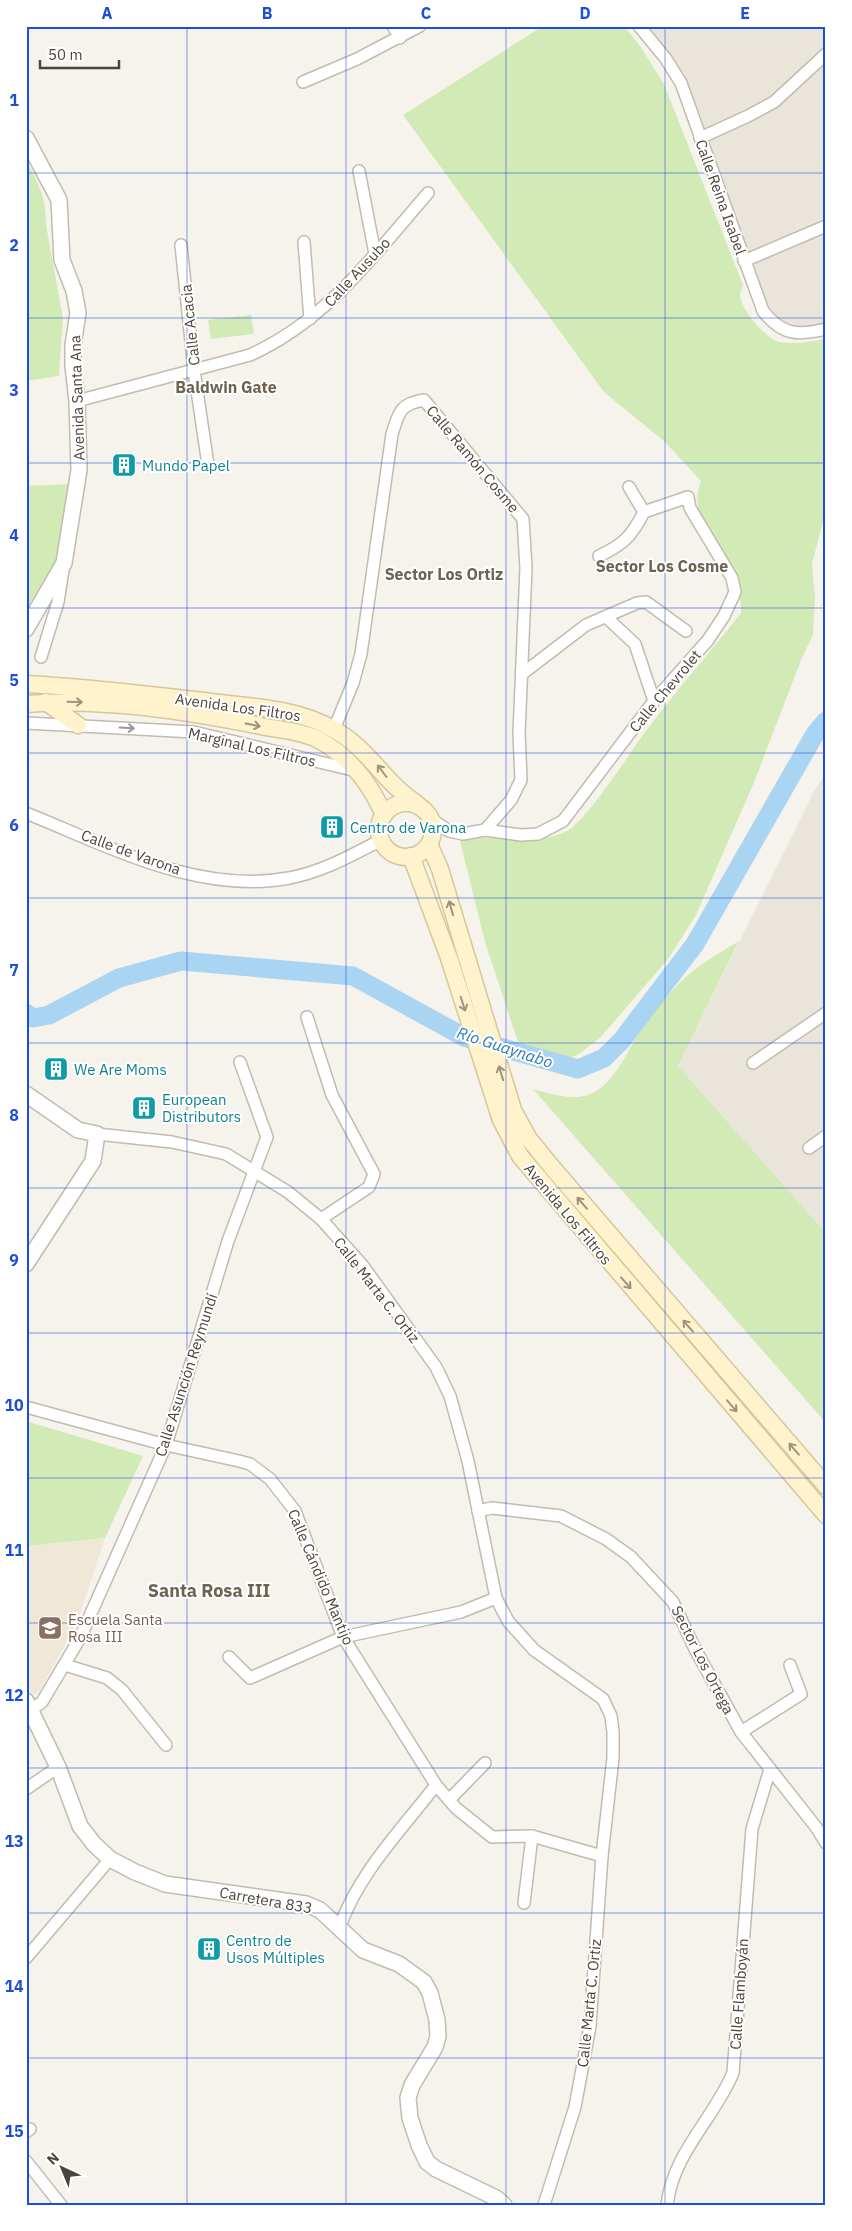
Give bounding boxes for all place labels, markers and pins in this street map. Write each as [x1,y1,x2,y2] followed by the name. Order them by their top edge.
[111,452,137,478] building icon: Mundo Papel
[142,456,230,475] place label: Mundo Papel
[319,814,345,840] building icon: Centro de Varona
[350,818,466,837] place label: Centro de Varona
[43,1056,69,1082] building icon: We Are Moms
[74,1060,167,1079] place label: We Are Moms
[162,1090,241,1126] place label: European Distributors
[131,1095,157,1121] building icon: European Distributors
[68,1610,163,1646] place label: Escuela Santa Rosa III
[37,1615,63,1641] school or university icon: Escuela Santa Rosa III
[226,1931,325,1967] place label: Centro de Usos Múltiples
[196,1936,222,1962] building icon: Centro de Usos Múltiples

